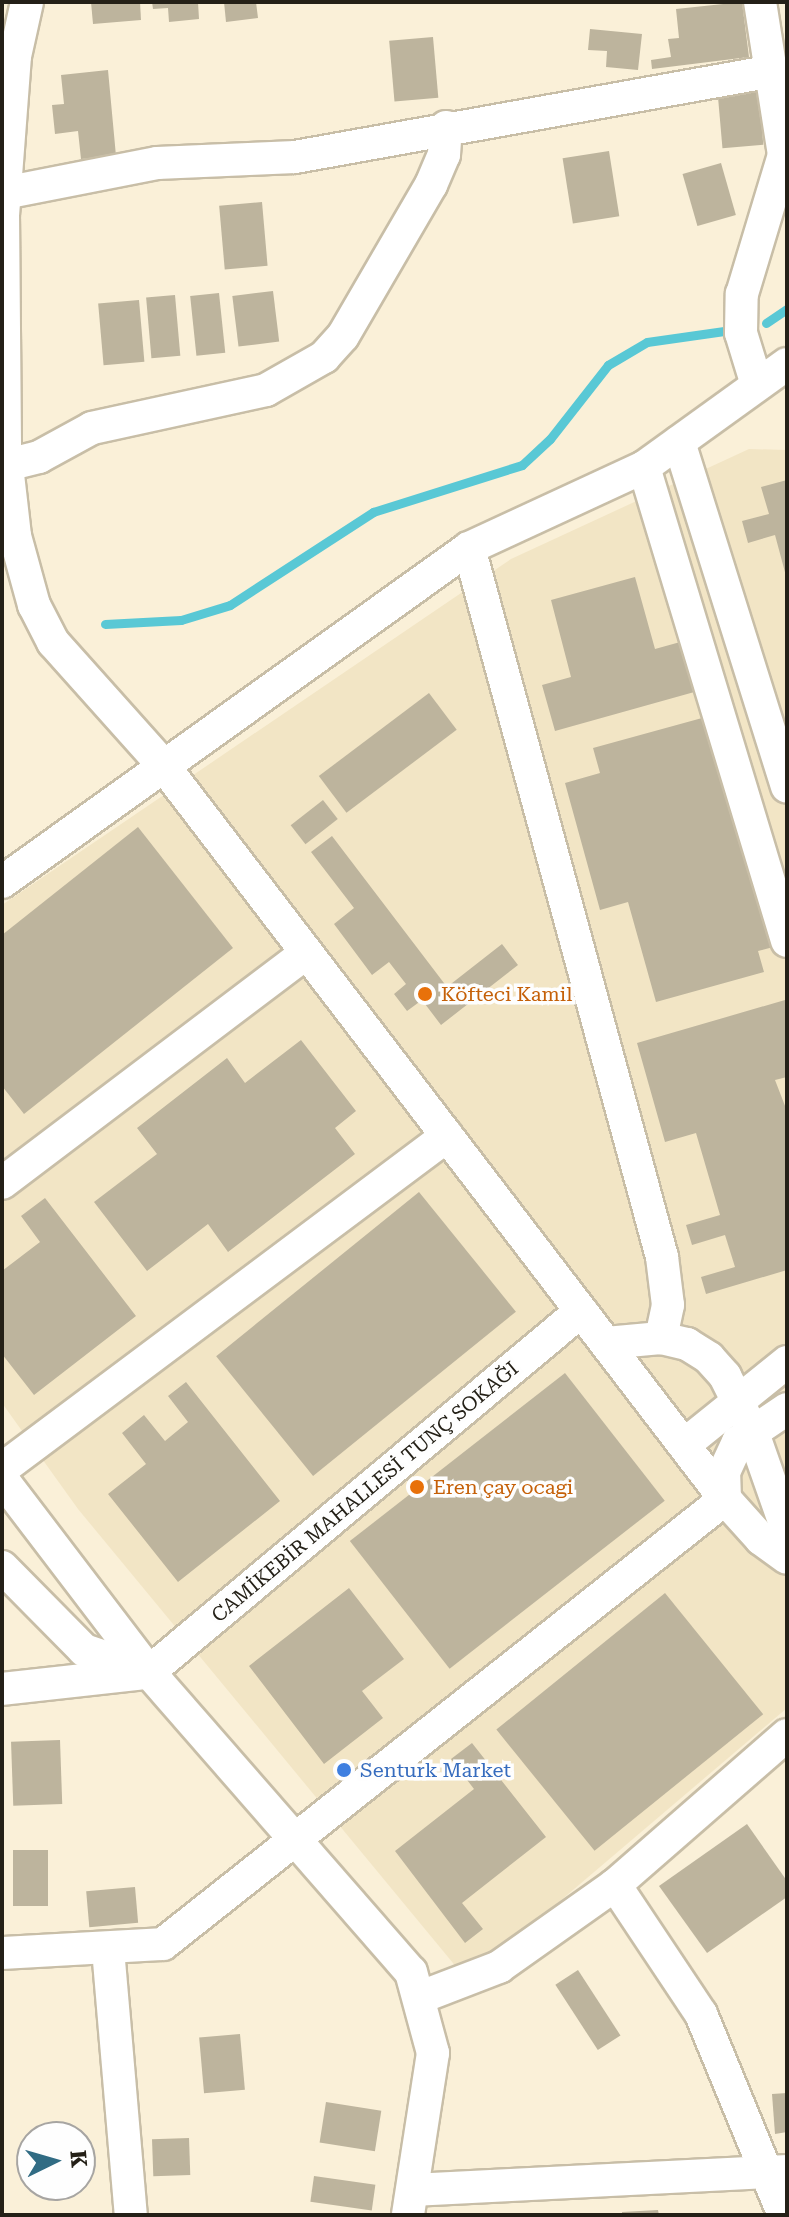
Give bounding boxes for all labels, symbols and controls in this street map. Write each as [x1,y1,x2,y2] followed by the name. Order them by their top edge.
[441,982,572,1006] place label: Köfteci Kamil
[416,985,434,1003] marker: Köfteci Kamil
[207,1356,523,1628] street label: CAMİKEBİR MAHALLESİ TUNÇ SOKAĞI
[433,1475,573,1499] place label: Eren çay ocagi
[408,1478,426,1496] marker: Eren çay ocagi
[360,1758,511,1782] place label: Senturk Market
[335,1761,353,1779] marker: Senturk Market
[16,2121,96,2201] north arrow
[65,2149,92,2169] text: K

